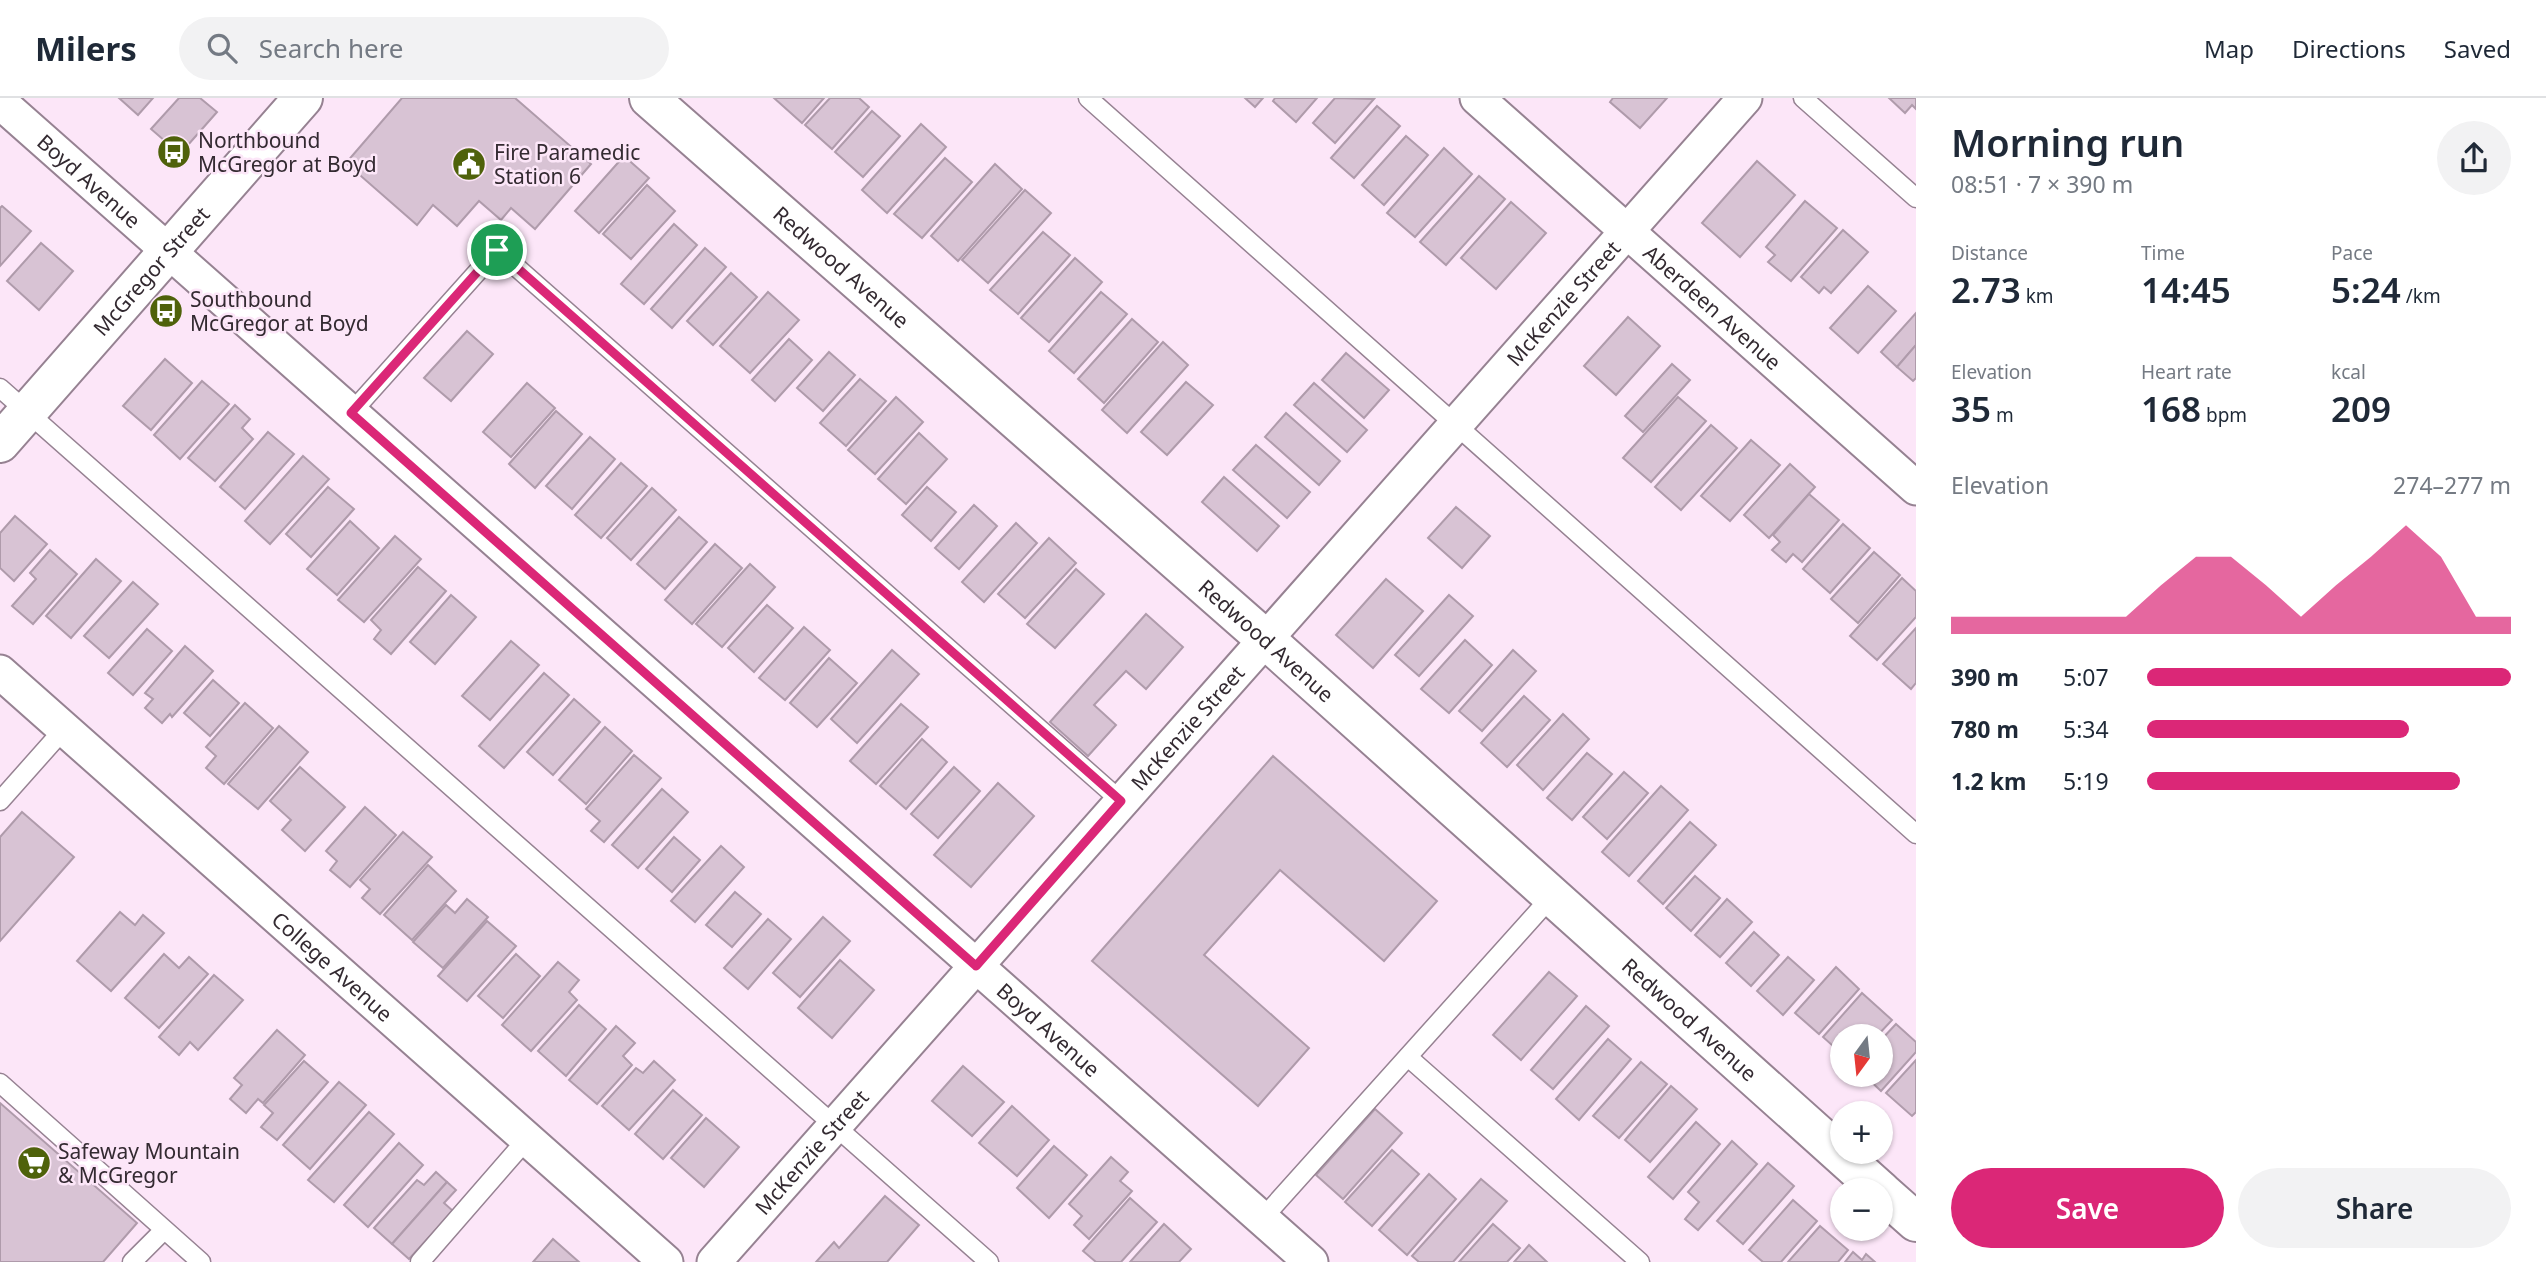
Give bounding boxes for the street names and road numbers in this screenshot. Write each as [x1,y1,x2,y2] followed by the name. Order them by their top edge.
[32,128,147,234] street label: Boyd Avenue
[87,200,216,341] street label: McGregor Street
[768,200,915,334] street label: Redwood Avenue
[1500,234,1627,372] street label: McKenzie Street
[1638,239,1787,376] street label: Aberdeen Avenue
[1193,573,1340,708] street label: Redwood Avenue
[1124,659,1251,796] street label: McKenzie Street
[266,905,399,1028] street label: College Avenue
[1616,952,1763,1087] street label: Redwood Avenue
[991,977,1106,1083] street label: Boyd Avenue
[748,1083,875,1221] street label: McKenzie Street

